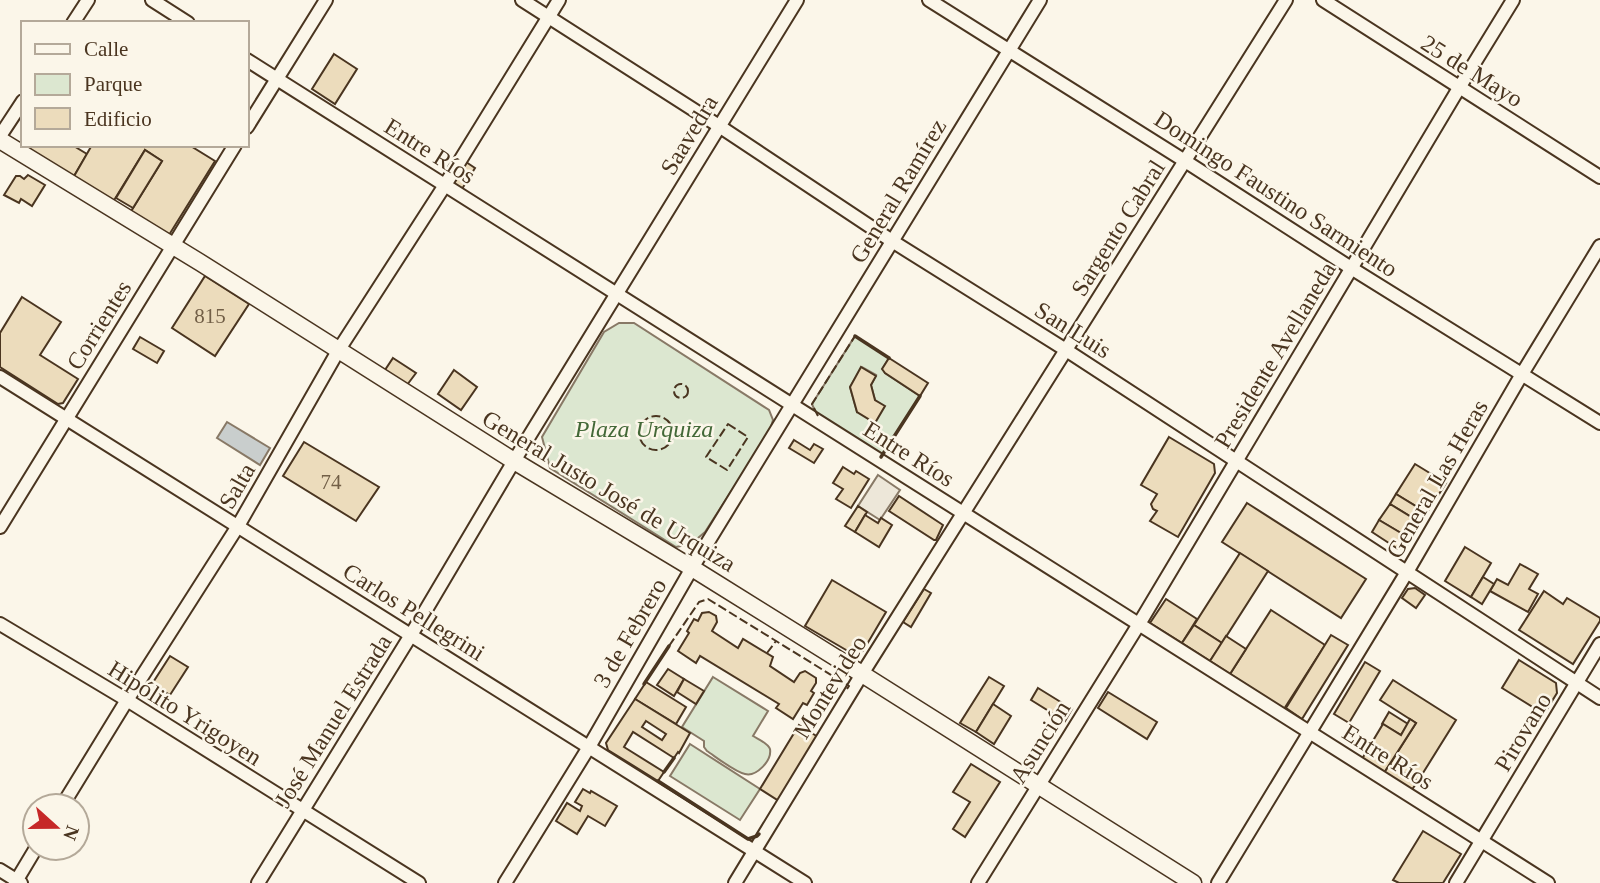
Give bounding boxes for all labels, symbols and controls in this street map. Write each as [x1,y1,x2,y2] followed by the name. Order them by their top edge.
[21,21,248,147] legend
[1416,30,1528,112] street label: 25 de Mayo
[84,37,128,61] text: Calle
[84,72,142,96] text: Parque
[655,90,723,179] street label: Saavedra
[1150,106,1402,282] street label: Domingo Faustino Sarmiento
[84,107,152,131] text: Edificio
[380,113,480,189] street label: Entre Ríos
[845,114,951,268] street label: General Ramírez
[1066,155,1170,301] street label: Sargento Cabral
[1209,257,1341,453] street label: Presidente Avellaneda
[61,276,137,374] street label: Corrientes
[1030,297,1116,363] street label: San Luis
[194,304,226,328] house number: 815
[1381,395,1493,563] street label: General Las Heras
[478,405,741,577] street label: General Justo José de Urquiza
[574,416,713,442] park label: Plaza Urquiza
[859,416,959,492] street label: Entre Ríos
[214,458,260,513] street label: Salta
[321,470,342,494] house number: 74
[338,558,490,666] street label: Carlos Pellegrini
[588,574,672,692] street label: 3 de Febrero
[269,630,397,812] street label: José Manuel Estrada
[788,631,872,743] street label: Montevideo
[104,655,266,771] street label: Hipólito Yrigoyen
[1490,688,1556,776] street label: Pirovano
[1005,696,1075,788] street label: Asunción
[1338,719,1438,795] street label: Entre Ríos
[21,792,91,862] north arrow
[59,823,84,843] text: N

